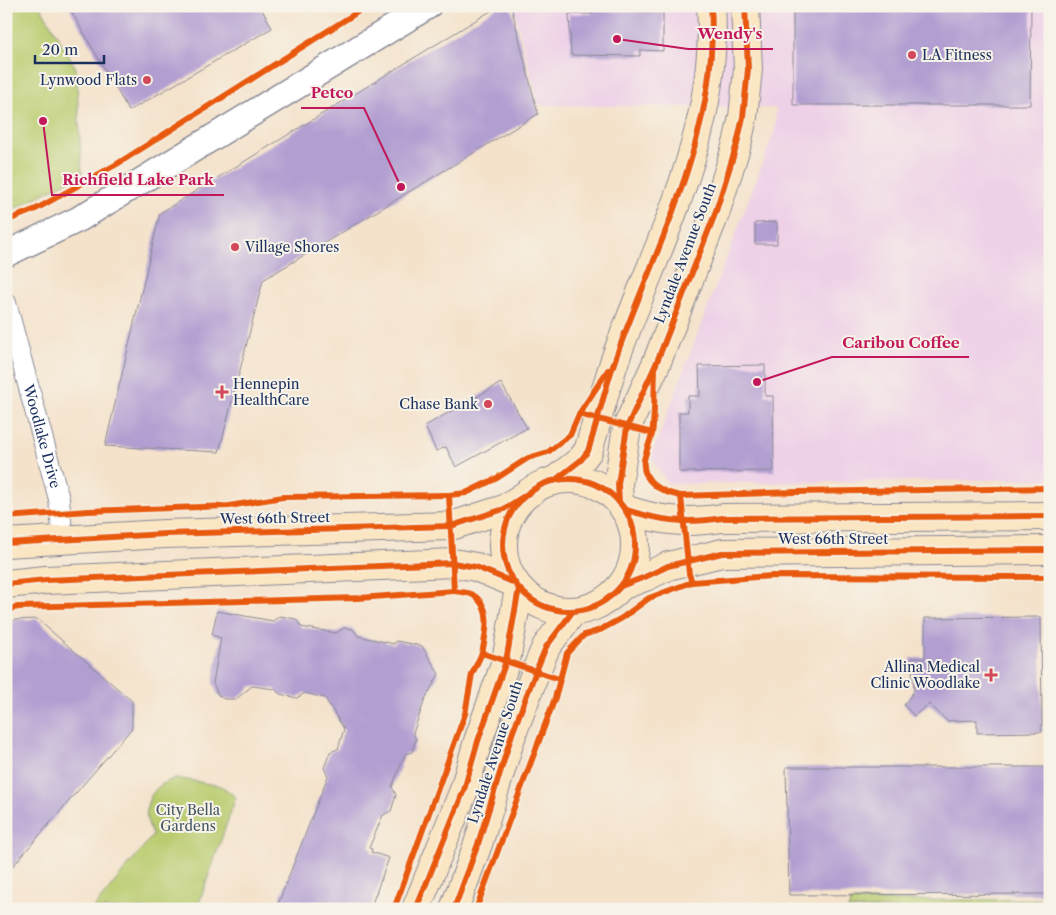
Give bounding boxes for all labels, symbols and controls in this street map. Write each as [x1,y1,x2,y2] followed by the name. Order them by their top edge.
[688,19,773,49] callout: Wendy's
[696,24,763,43] text: Wendy's
[35,32,104,64] scale bar
[42,40,78,59] text: 20 m
[922,46,992,64] place label: LA Fitness
[906,49,918,61] marker: LA Fitness
[40,71,137,89] place label: Lynwood Flats
[141,74,153,86] marker: Lynwood Flats
[301,78,364,108] callout: Petco
[311,83,353,102] text: Petco
[52,165,224,195] callout: Richfield Lake Park
[62,170,215,189] text: Richfield Lake Park
[650,180,720,326] street label: Lyndale Avenue South
[244,238,339,256] place label: Village Shores
[229,241,241,253] marker: Village Shores
[832,327,969,357] callout: Caribou Coffee
[842,333,960,352] text: Caribou Coffee
[233,375,310,409] place label: Hennepin HealthCare
[19,381,65,490] street label: Woodlake Drive
[215,385,229,399] marker: Hennepin HealthCare
[399,395,479,413] place label: Chase Bank
[482,398,494,410] marker: Chase Bank
[219,508,330,528] street label: West 66th Street
[777,530,888,548] street label: West 66th Street
[870,658,980,692] place label: Allina Medical Clinic Woodlake
[984,668,998,682] marker: Allina Medical Clinic Woodlake
[463,678,527,826] street label: Lyndale Avenue South
[156,801,221,835] park label: City Bella Gardens

